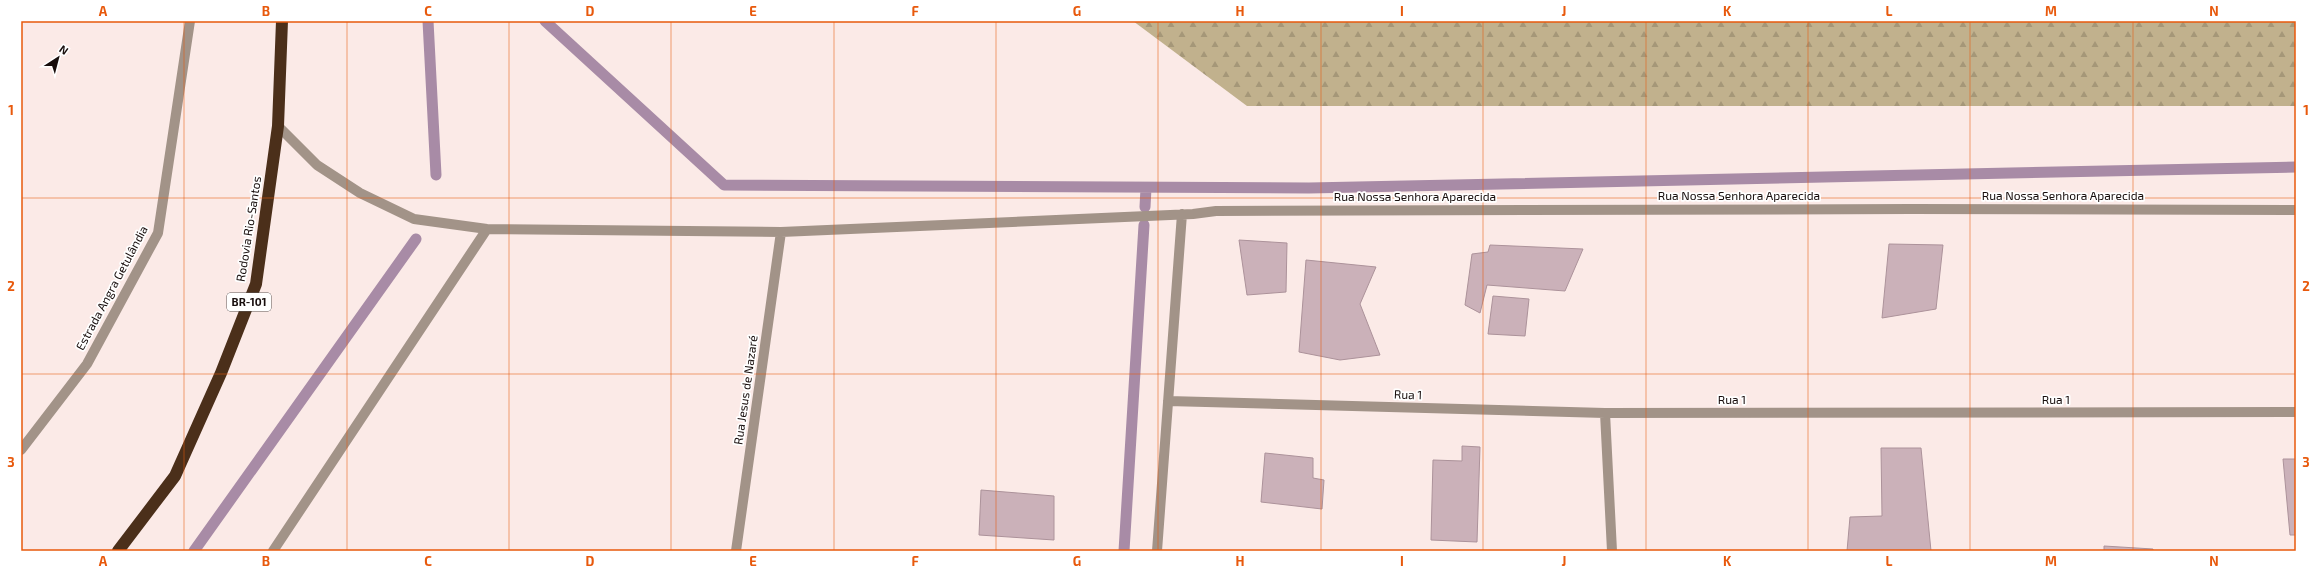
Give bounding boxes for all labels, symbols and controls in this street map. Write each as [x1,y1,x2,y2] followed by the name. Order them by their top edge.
[99,3,108,19] text: A
[262,3,270,19] text: B
[424,3,432,19] text: C
[586,3,595,19] text: D
[749,3,757,19] text: E
[911,3,919,19] text: F
[1073,3,1081,19] text: G
[1236,3,1245,19] text: H
[1400,3,1404,19] text: I
[1562,3,1566,19] text: J
[1723,3,1732,19] text: K
[1886,3,1893,19] text: L
[2045,3,2057,19] text: M
[2209,3,2219,19] text: N
[38,38,78,78] north arrow
[57,42,71,57] text: N
[8,102,14,118] text: 1
[2303,102,2309,118] text: 1
[233,175,263,283] street label: Rodovia Rio-Santos
[1658,188,1820,202] street label: Rua Nossa Senhora Aparecida
[1982,188,2144,202] street label: Rua Nossa Senhora Aparecida
[1334,189,1496,203] street label: Rua Nossa Senhora Aparecida
[72,223,150,352] street label: Estrada Angra Getulândia
[7,278,15,294] text: 2
[2302,278,2310,294] text: 2
[227,293,271,311] road number: BR-101
[730,334,760,445] street label: Rua Jesus de Nazaré
[1394,387,1422,401] street label: Rua 1
[1718,392,1746,406] street label: Rua 1
[2042,392,2070,406] street label: Rua 1
[7,454,15,470] text: 3
[2302,454,2310,470] text: 3
[99,553,108,569] text: A
[262,553,270,569] text: B
[424,553,432,569] text: C
[586,553,595,569] text: D
[749,553,757,569] text: E
[911,553,919,569] text: F
[1073,553,1081,569] text: G
[1236,553,1245,569] text: H
[1400,553,1404,569] text: I
[1562,553,1566,569] text: J
[1723,553,1732,569] text: K
[1886,553,1893,569] text: L
[2045,553,2057,569] text: M
[2209,553,2219,569] text: N

